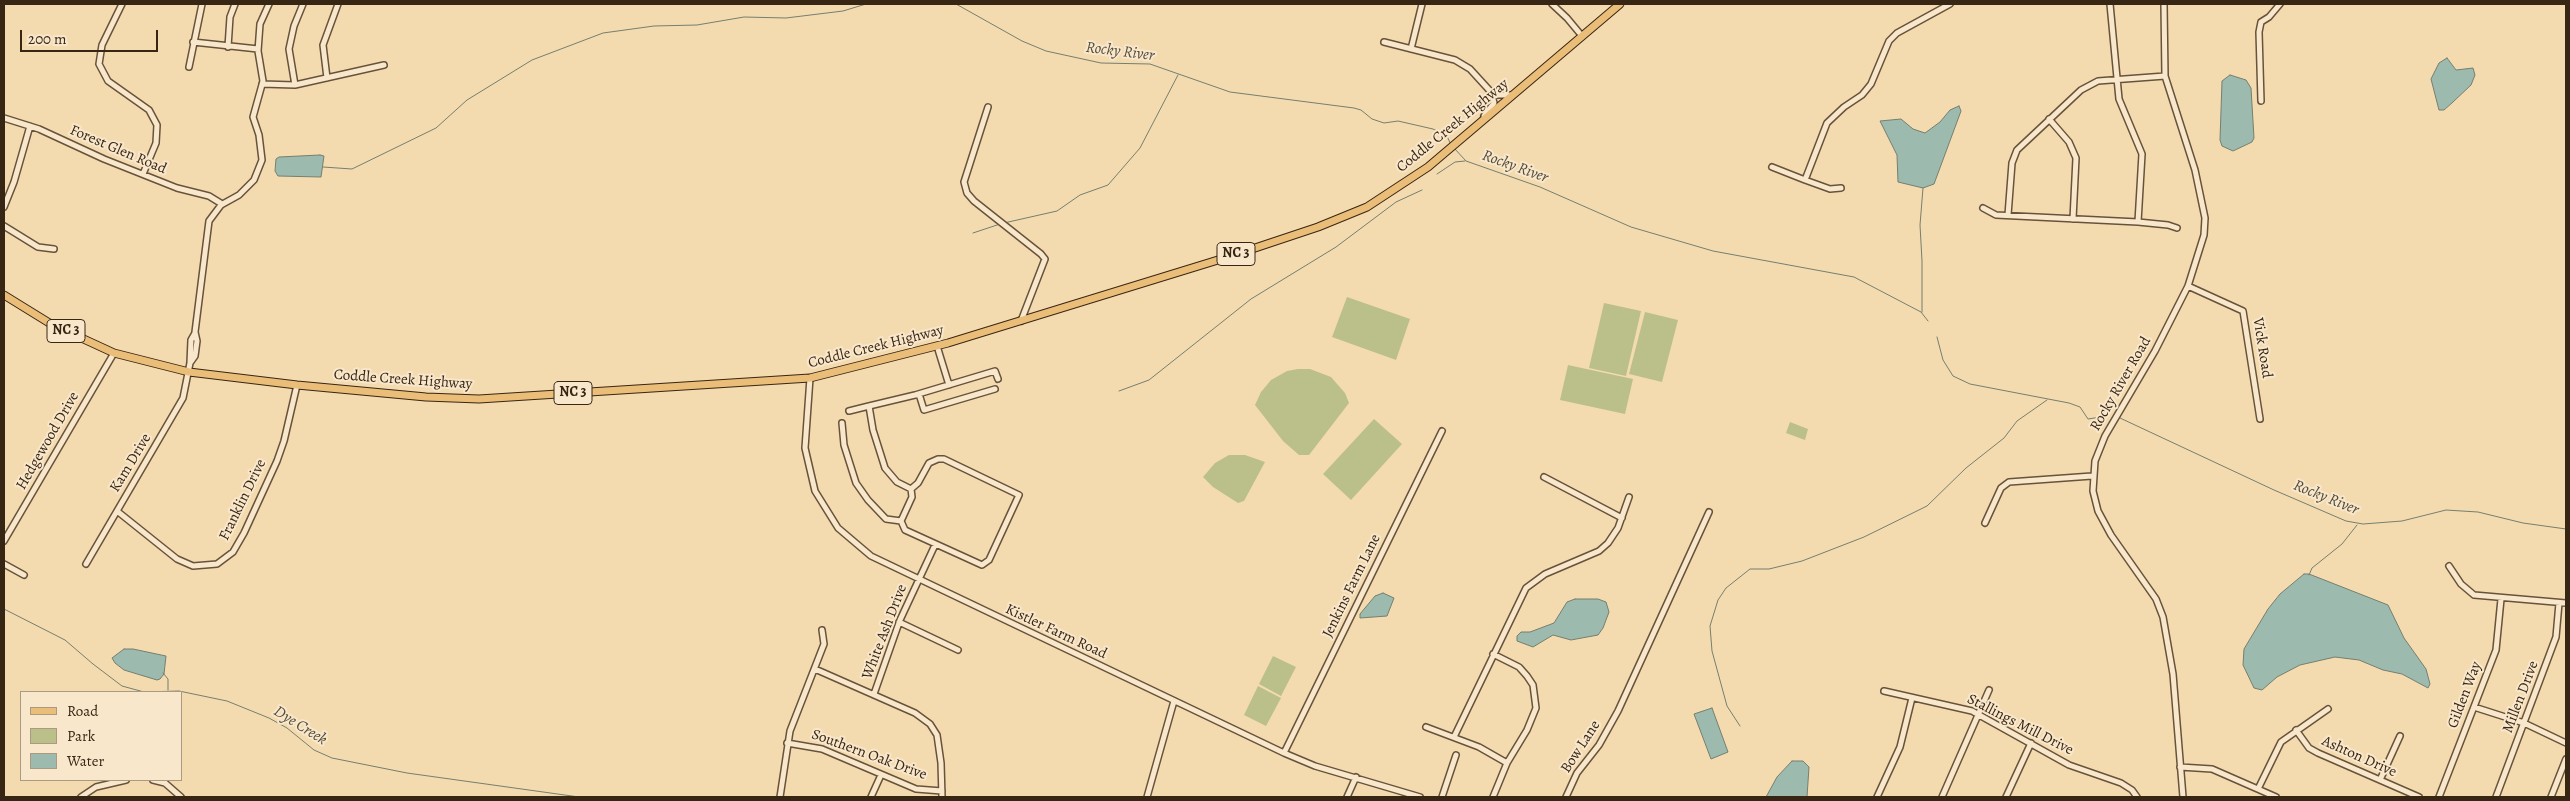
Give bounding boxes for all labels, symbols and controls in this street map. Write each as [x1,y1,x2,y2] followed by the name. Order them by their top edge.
[22,20,160,52] scale bar
[28,29,67,49] text: 200 m
[1085,38,1155,66] water label: Rocky River
[1393,75,1513,177] street label: Coddle Creek Highway
[67,122,169,178] street label: Forest Glen Road
[1479,146,1551,188] water label: Rocky River
[1217,242,1255,266] road number: NC 3
[2248,317,2276,379] street label: Vick Road
[47,320,85,342] road number: NC 3
[806,321,946,373] street label: Coddle Creek Highway
[2087,334,2155,434] street label: Rocky River Road
[333,366,473,394] street label: Coddle Creek Highway
[554,382,592,404] road number: NC 3
[13,389,83,493] street label: Hedgewood Drive
[106,430,156,496] street label: Kam Drive
[216,456,270,544] street label: Franklin Drive
[2290,476,2362,520] water label: Rocky River
[1319,531,1385,641] street label: Jenkins Farm Lane
[859,582,911,682] street label: White Ash Drive
[1002,601,1110,663] street label: Kistler Farm Road
[2499,658,2543,736] street label: Millen Drive
[2444,659,2486,731] street label: Gilden Way
[1964,690,2076,760] street label: Stallings Mill Drive
[20,691,182,781] legend
[67,701,98,721] text: Road
[270,702,330,750] water label: Dye Creek
[1557,717,1605,777] street label: Bow Lane
[67,726,95,746] text: Park
[809,726,929,784] street label: Southern Oak Drive
[2319,732,2399,782] street label: Ashton Drive
[67,751,104,771] text: Water

